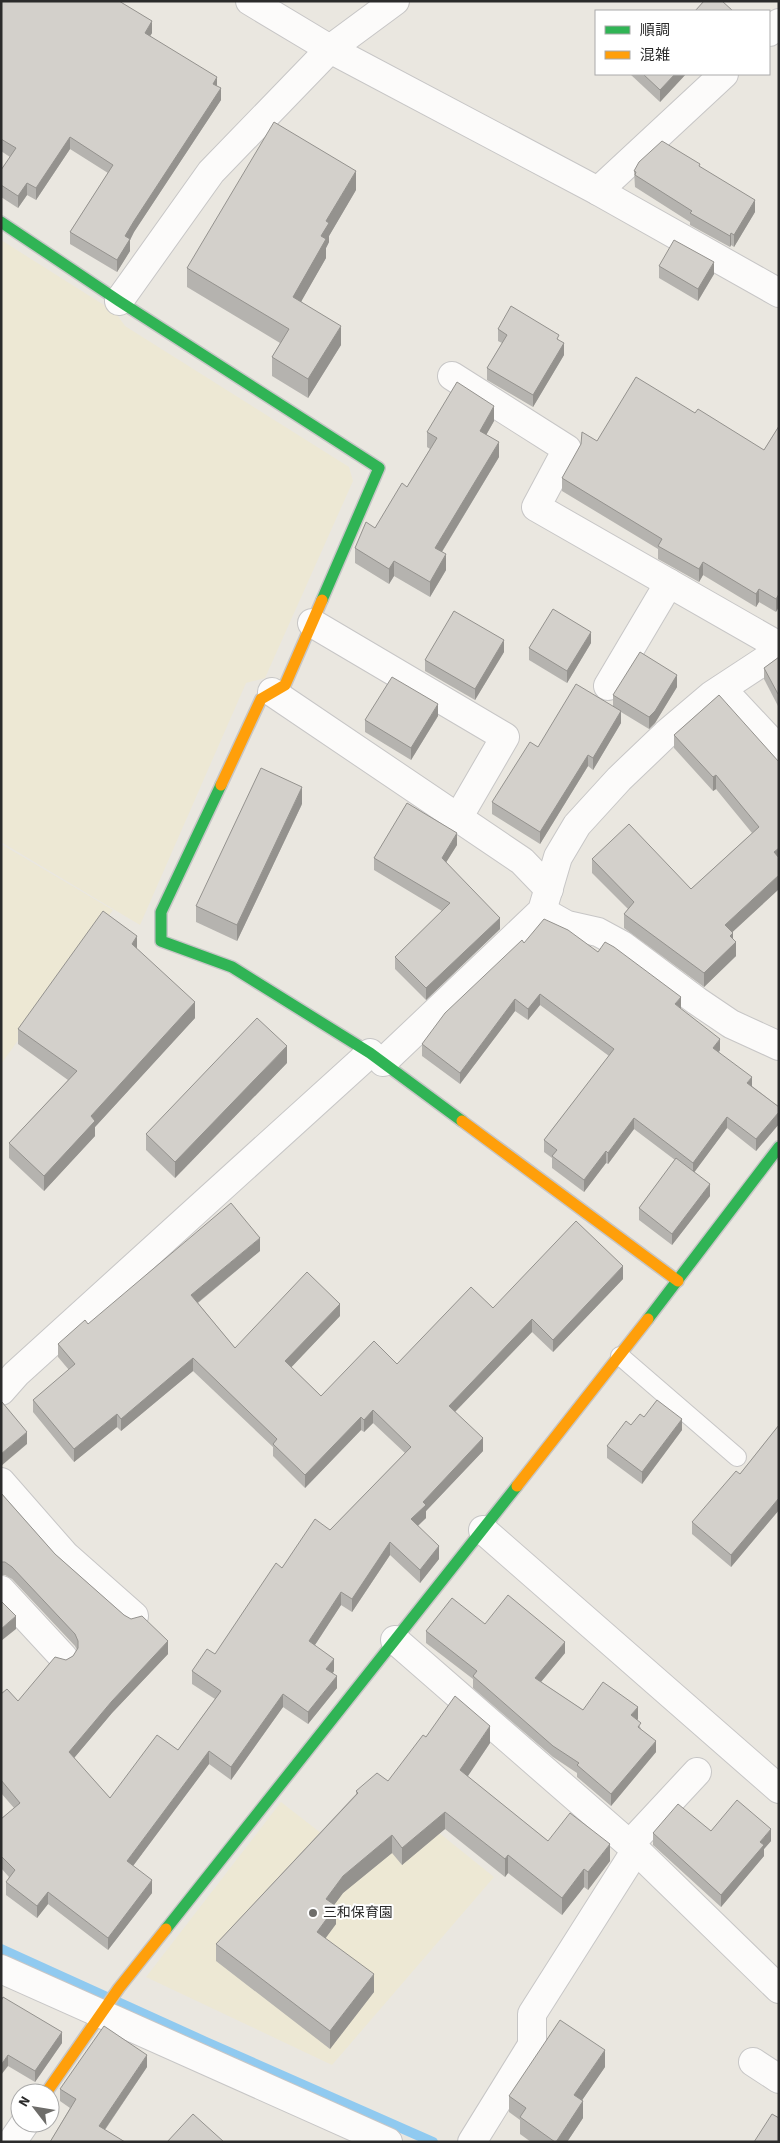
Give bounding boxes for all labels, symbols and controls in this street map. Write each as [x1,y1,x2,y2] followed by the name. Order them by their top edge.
[595,10,770,75] legend
[640,20,670,41] text: 順調
[640,45,670,66] text: 混雑
[323,1903,393,1923] place label: 三和保育園
[307,1907,319,1919] marker: 三和保育園
[10,2083,60,2133] north arrow
[14,2093,36,2111] text: N

